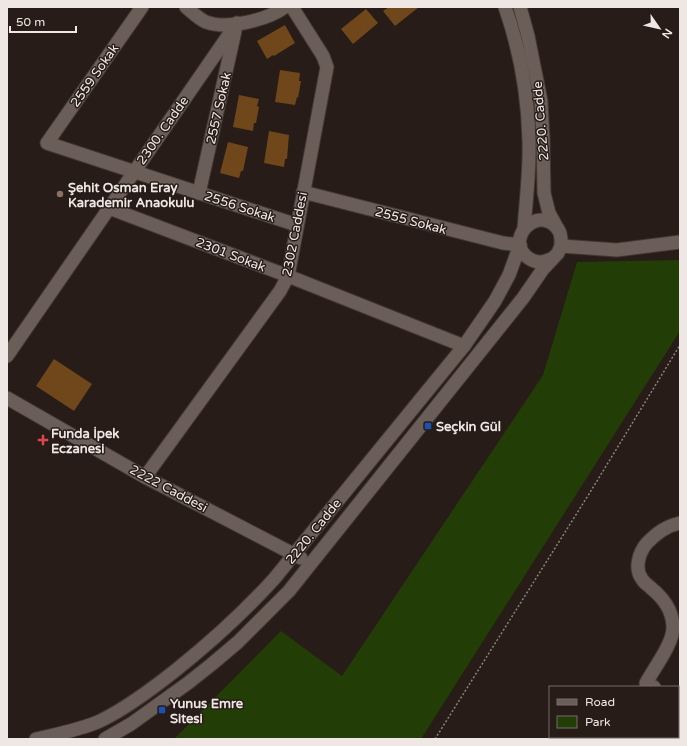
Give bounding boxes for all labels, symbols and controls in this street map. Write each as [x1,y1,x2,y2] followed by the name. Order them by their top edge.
[10,8,76,34] scale bar
[639,8,679,48] north arrow
[16,15,45,29] text: 50 m
[659,26,675,41] text: N
[67,41,122,110] street label: 2559 Sokak
[203,71,235,146] street label: 2557 Sokak
[530,81,552,161] street label: 2220. Cadde
[133,93,192,168] street label: 2300. Cadde
[68,180,194,211] place label: Şehit Osman Eray Karademir Anaokulu
[202,188,277,226] street label: 2556 Sokak
[55,189,65,199] marker: Şehit Osman Eray Karademir Anaokulu
[279,191,311,278] street label: 2302 Caddesi
[373,204,448,238] street label: 2555 Sokak
[194,234,268,276] street label: 2301 Sokak
[436,419,501,435] place label: Seçkin Gül
[423,421,433,431] marker: Seçkin Gül
[51,426,119,457] place label: Funda İpek Eczanesi
[38,435,48,445] marker: Funda İpek Eczanesi
[127,462,210,516] street label: 2222 Caddesi
[283,496,345,568] street label: 2220. Cadde
[549,686,679,738] legend
[585,695,615,709] text: Road
[170,696,244,727] place label: Yunus Emre Sitesi
[157,705,167,715] marker: Yunus Emre Sitesi
[585,715,611,729] text: Park

